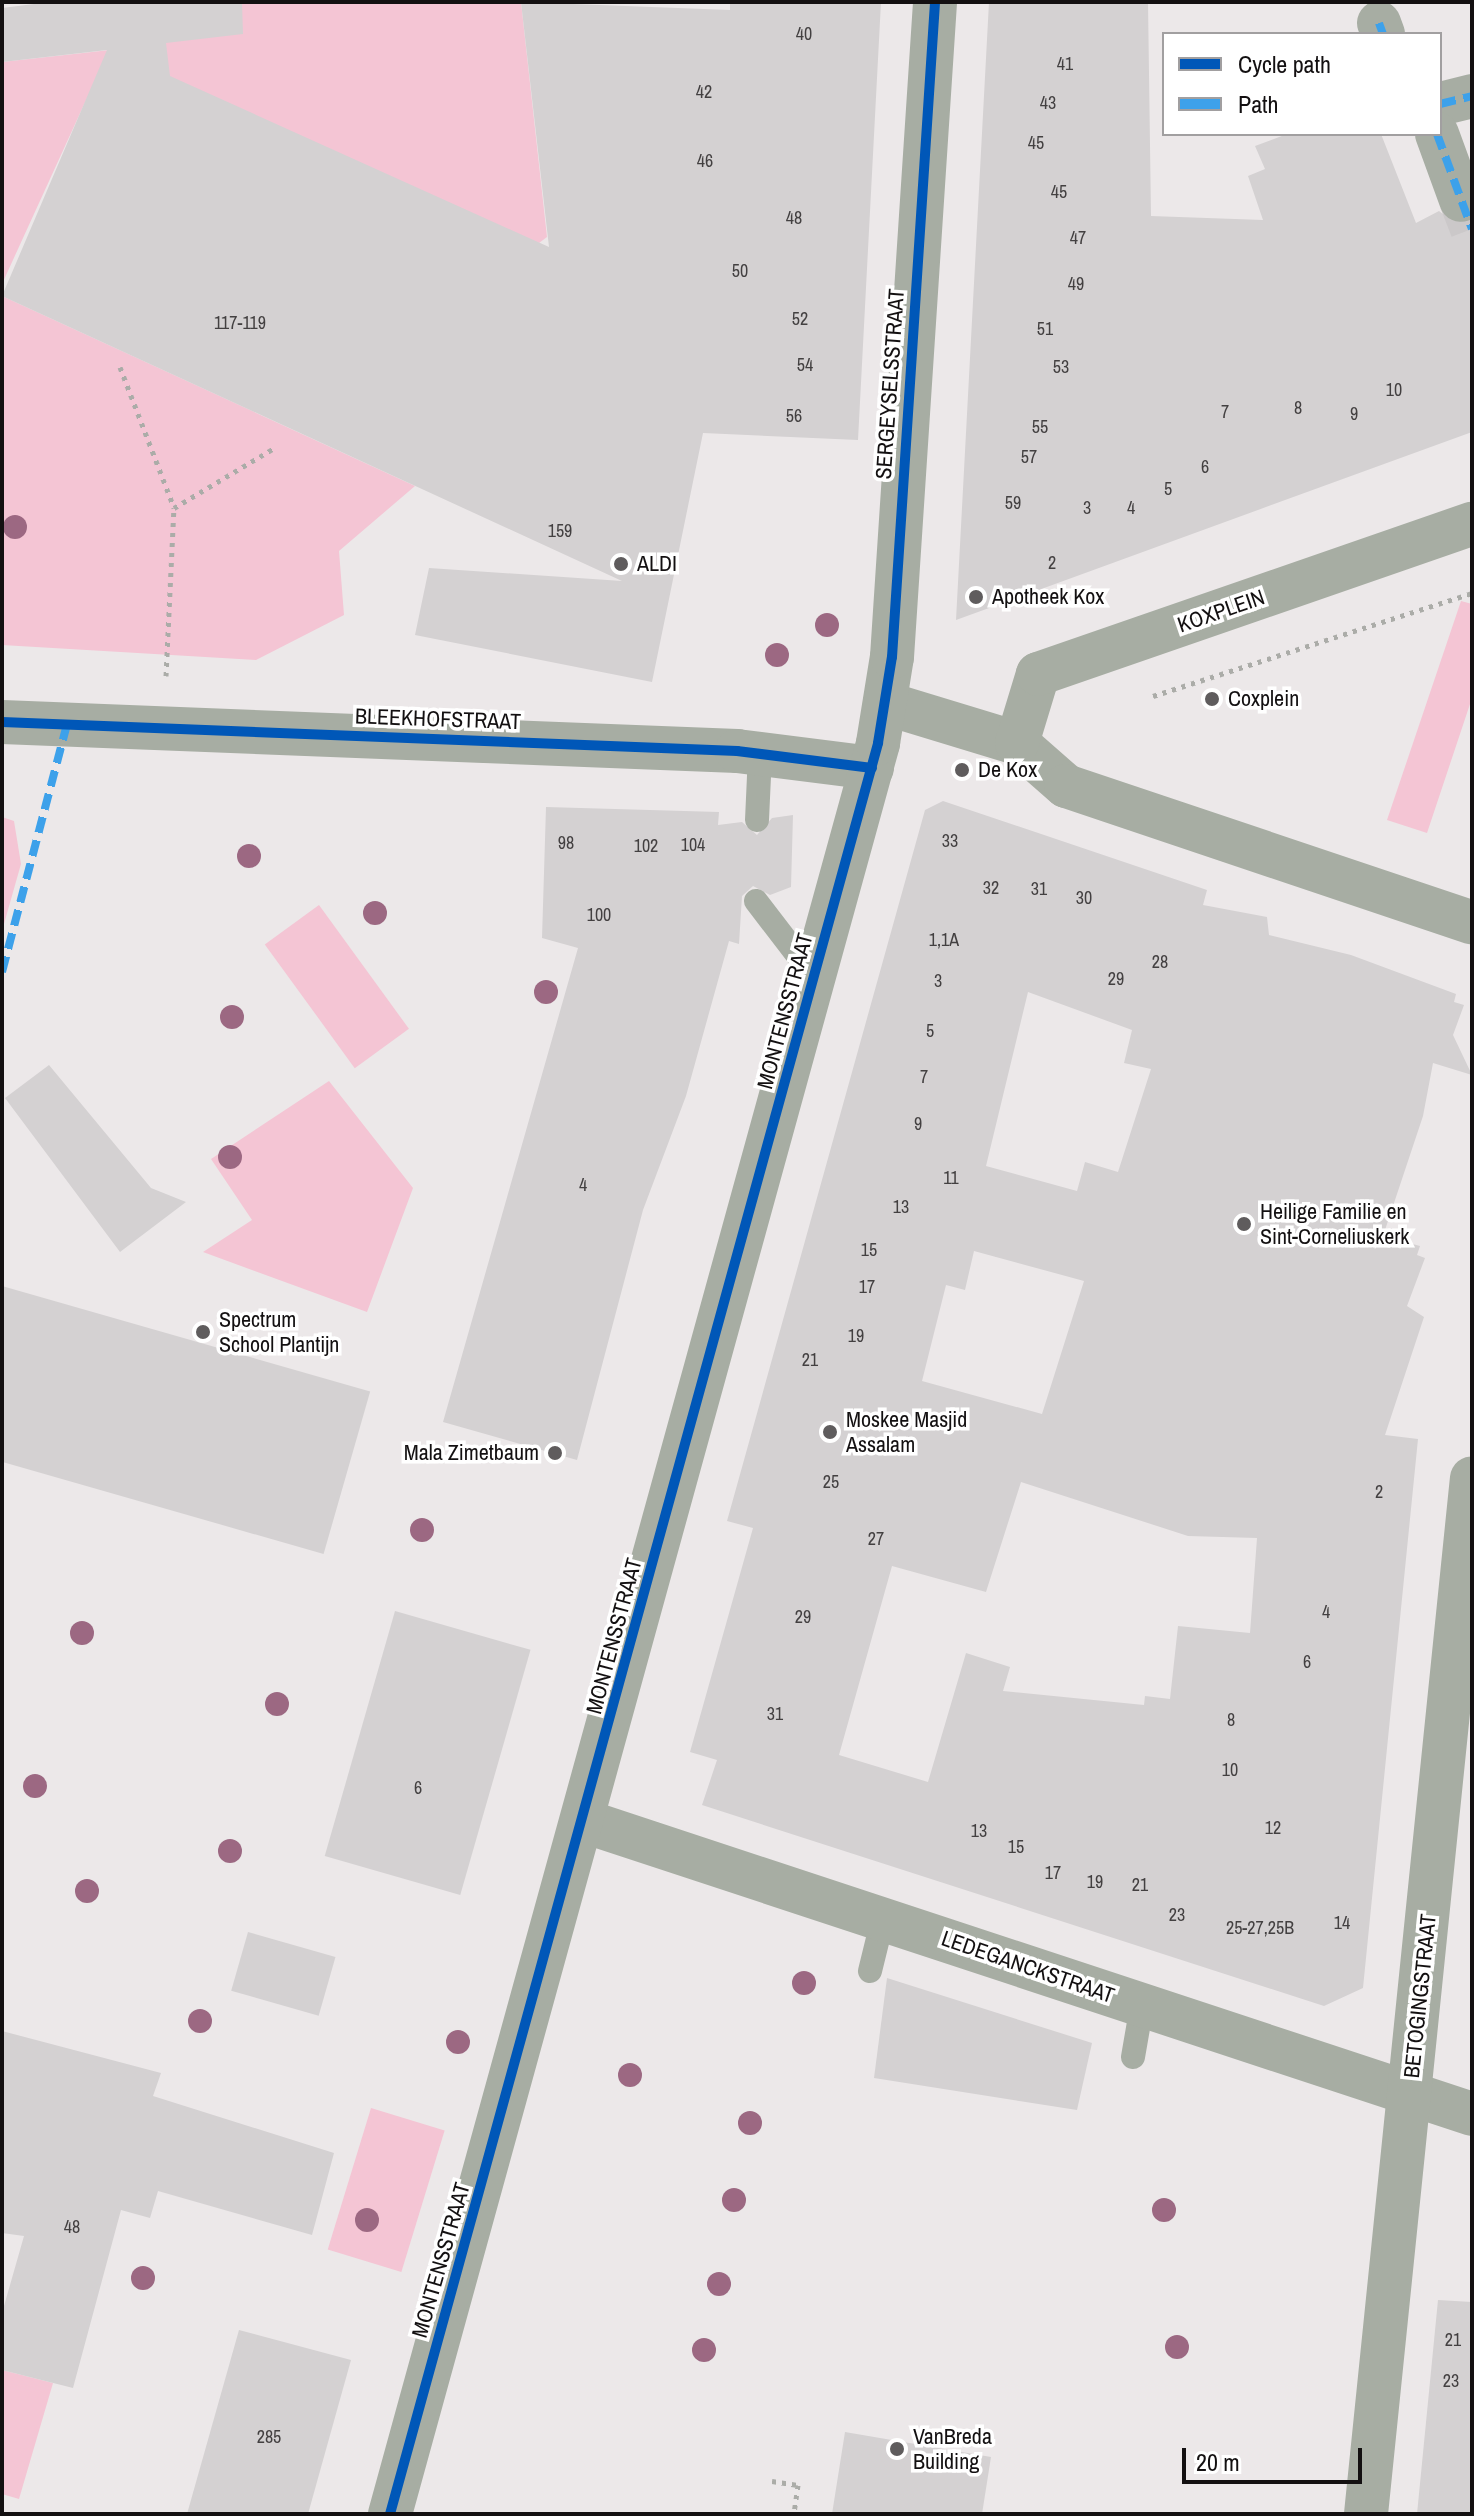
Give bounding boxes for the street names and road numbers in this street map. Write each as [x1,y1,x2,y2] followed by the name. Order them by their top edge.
[870,288,910,480] street label: SERGEYSELSSTRAAT
[1174,584,1268,638] street label: KOXPLEIN
[355,703,521,735] street label: BLEEKHOFSTRAAT
[752,930,818,1092] street label: MONTENSSTRAAT
[581,1555,647,1717] street label: MONTENSSTRAAT
[1398,1913,1442,2079] street label: BETOGINGSTRAAT
[938,1925,1118,2009] street label: LEDEGANCKSTRAAT
[406,2179,476,2341] street label: MONTENSSTRAAT

